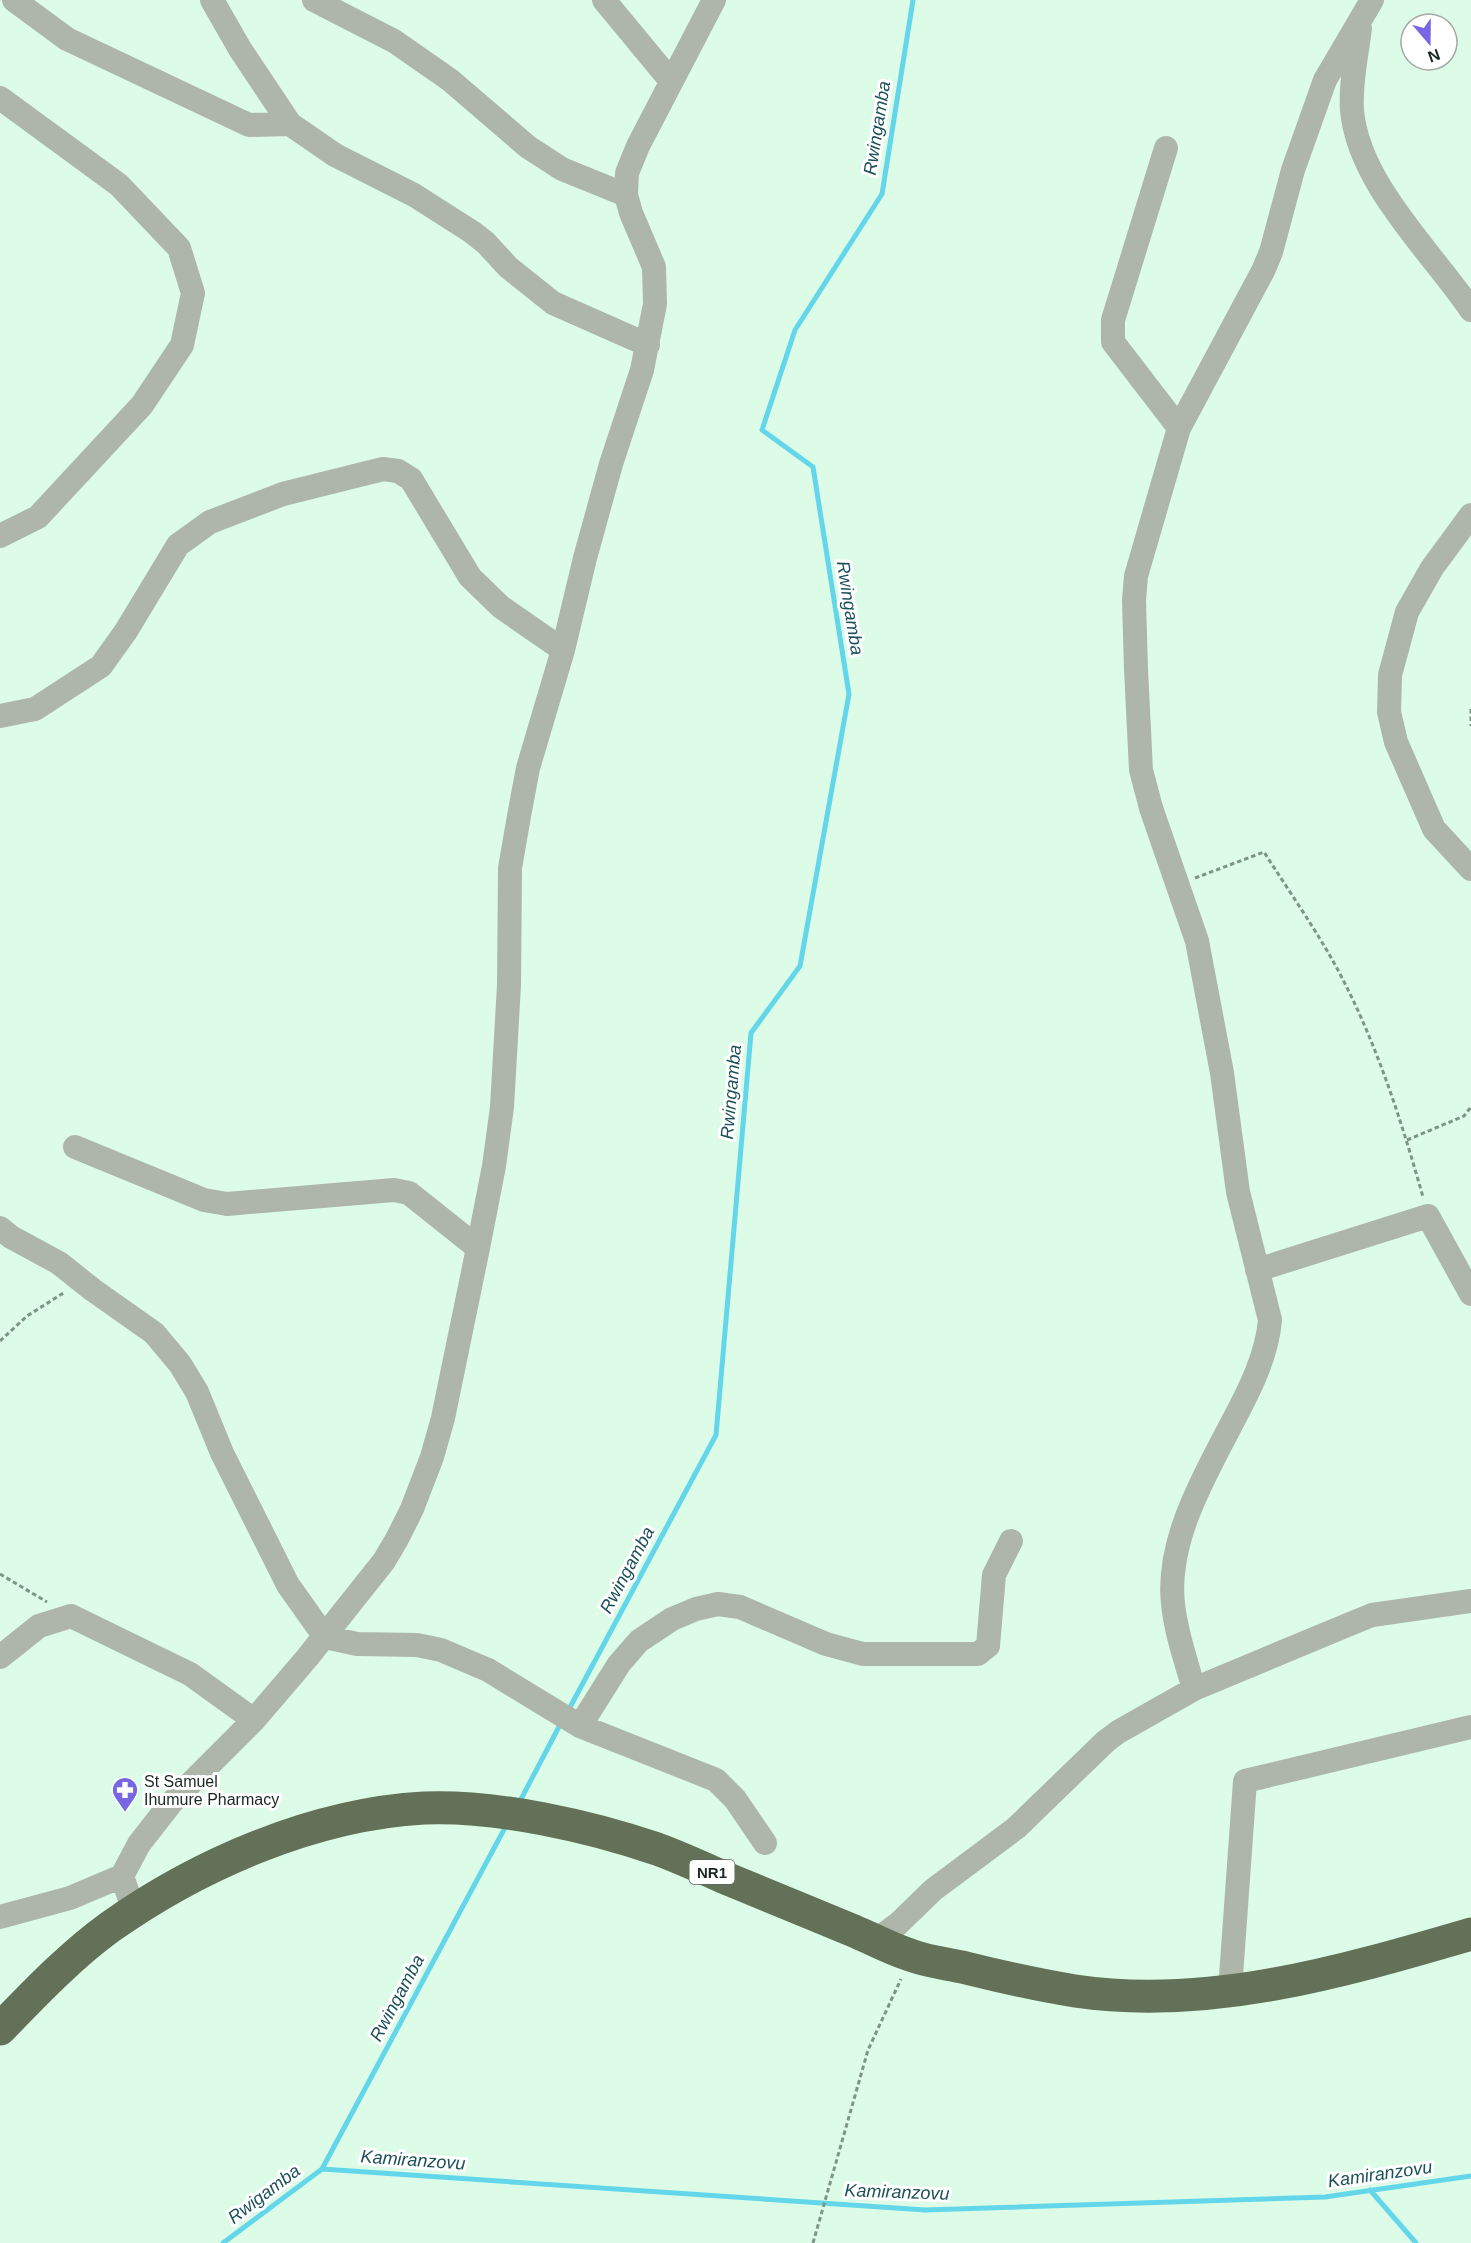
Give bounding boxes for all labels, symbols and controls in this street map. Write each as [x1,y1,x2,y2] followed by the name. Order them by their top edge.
[1399,12,1459,72] north arrow
[1426,46,1442,66] text: N
[860,79,894,177] water label: Rwingamba
[833,559,867,657] water label: Rwingamba
[717,1044,745,1140] water label: Rwingamba
[596,1523,658,1617] water label: Rwingamba
[144,1773,279,1808] place label: St Samuel Ihumure Pharmacy
[110,1775,140,1813] pharmacy icon: St Samuel Ihumure Pharmacy
[690,1860,734,1884] road number: NR1
[366,1951,428,2045] water label: Rwingamba
[360,2146,466,2174] water label: Kamiranzovu
[1327,2157,1433,2191] water label: Kamiranzovu
[224,2160,304,2228] water label: Rwigamba
[844,2180,950,2204] water label: Kamiranzovu

